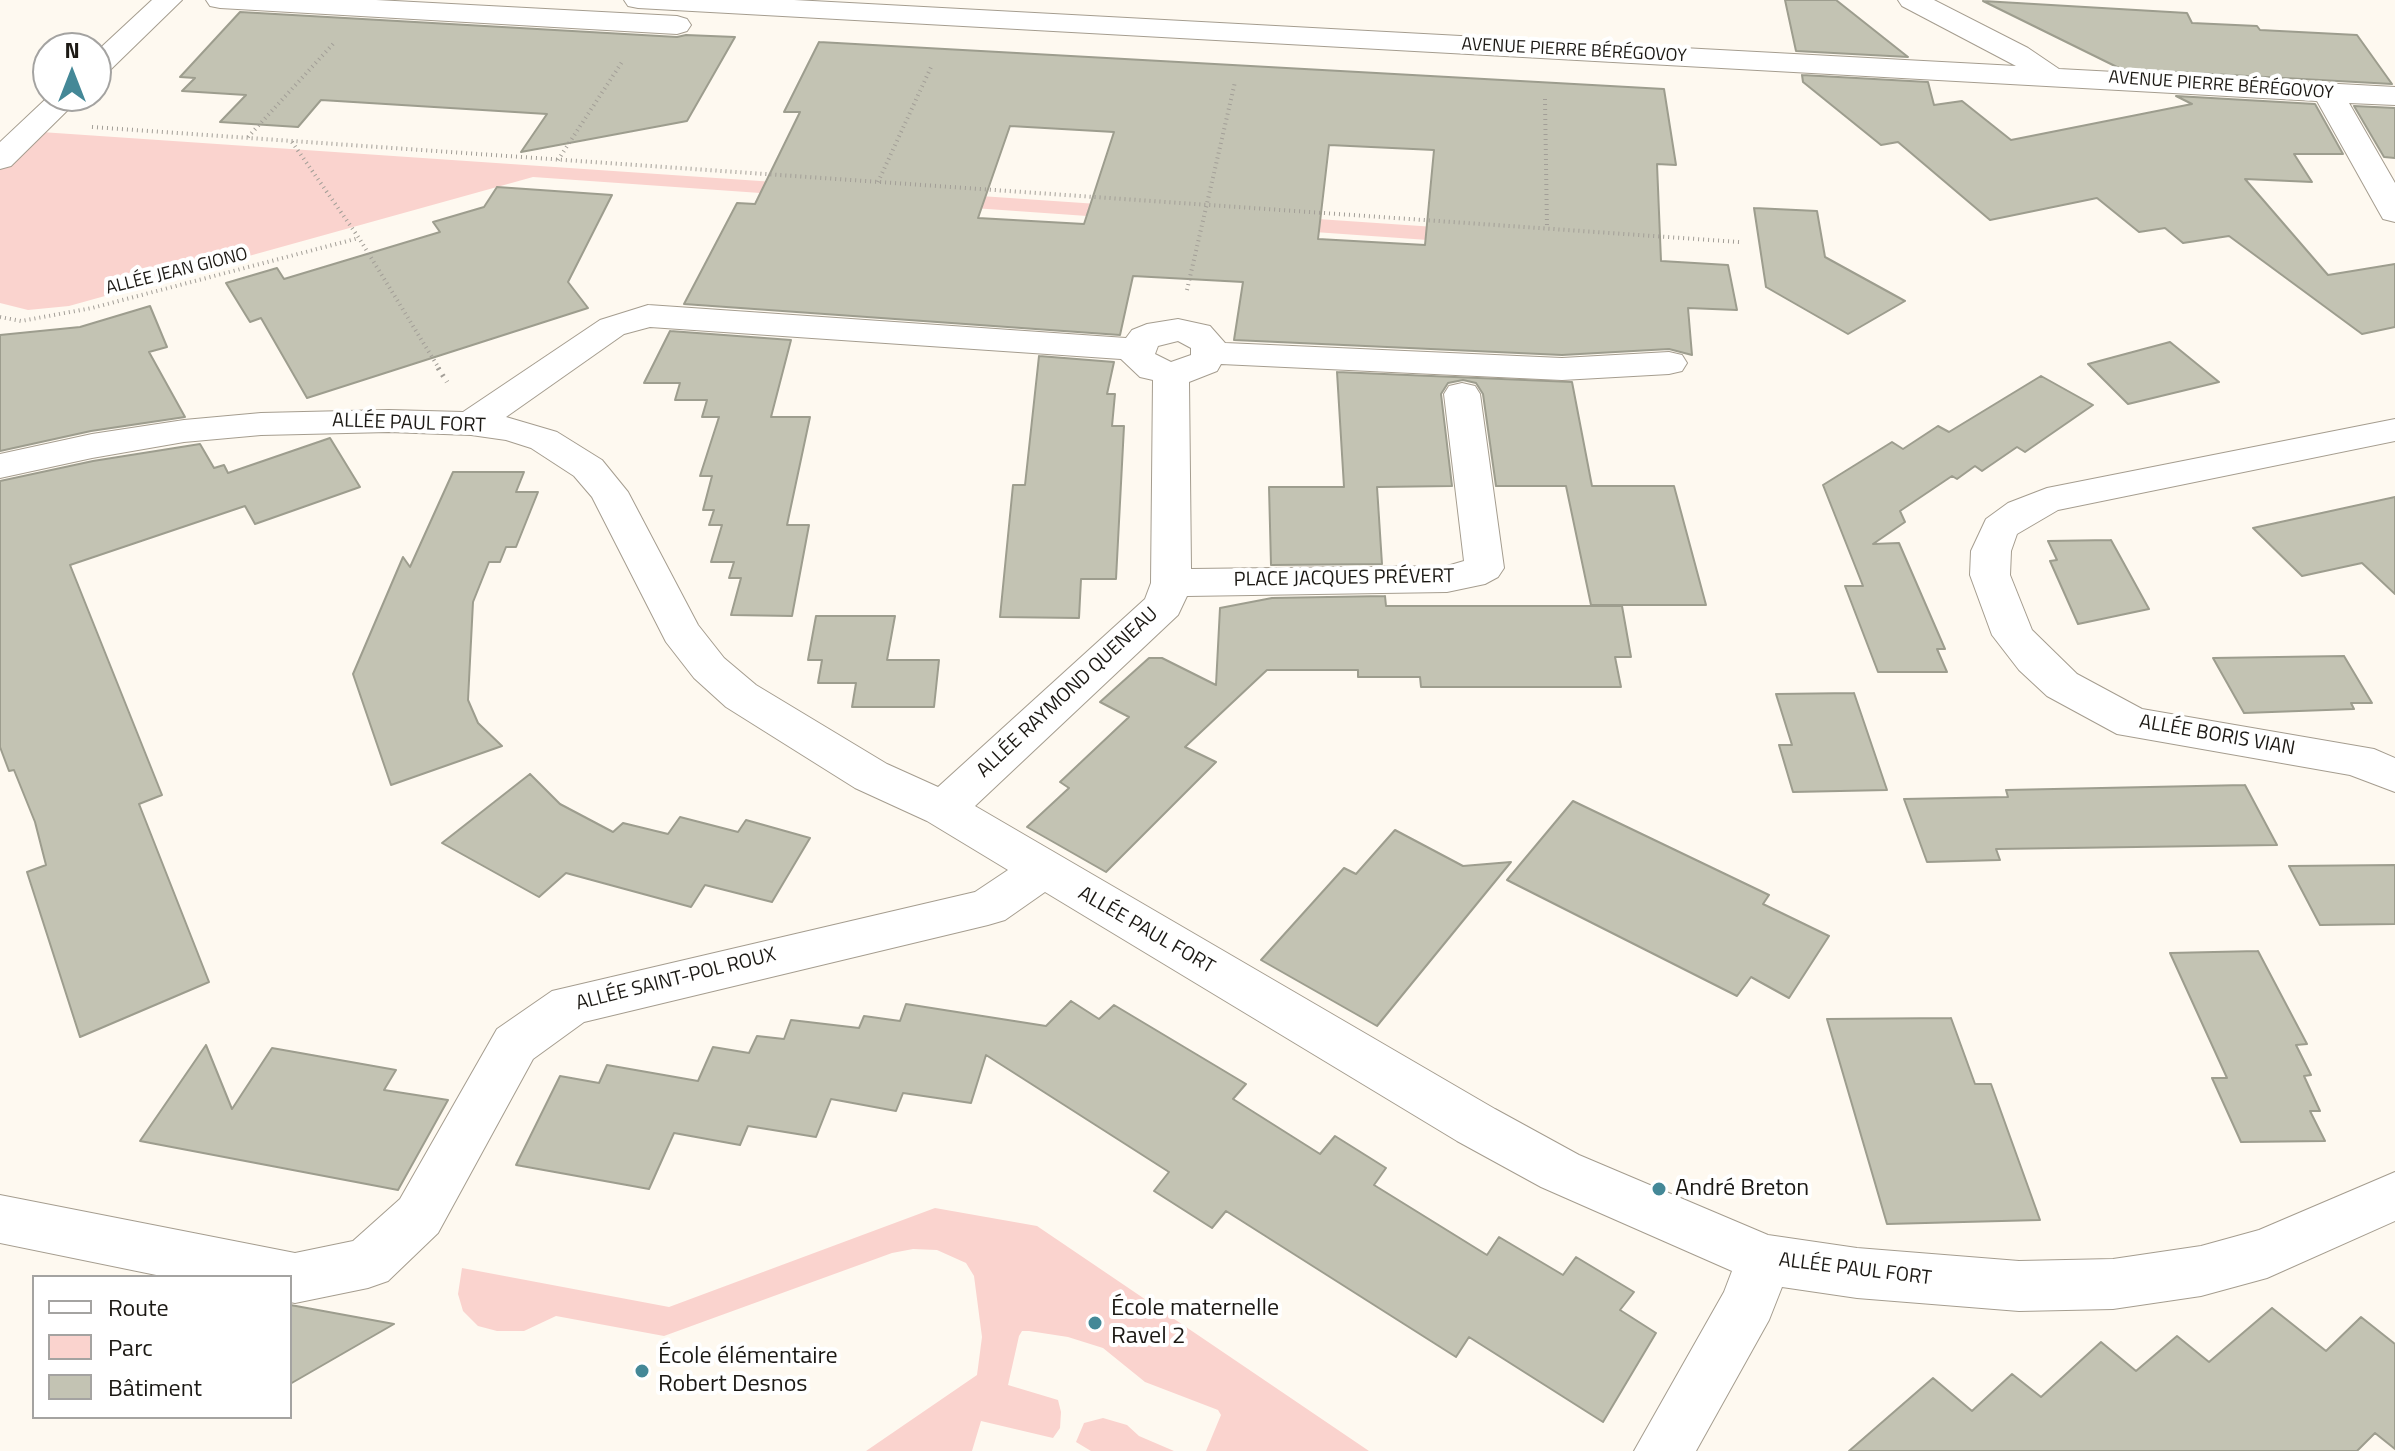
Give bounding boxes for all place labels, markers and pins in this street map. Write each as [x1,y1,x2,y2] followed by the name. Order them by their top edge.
[1675,1175,1809,1203] place label: André Breton
[1650,1180,1668,1198] marker: André Breton
[1111,1295,1279,1351] place label: École maternelle Ravel 2
[1086,1314,1104,1332] marker: École maternelle Ravel 2
[658,1343,838,1399] place label: École élémentaire Robert Desnos
[633,1362,651,1380] marker: École élémentaire Robert Desnos

